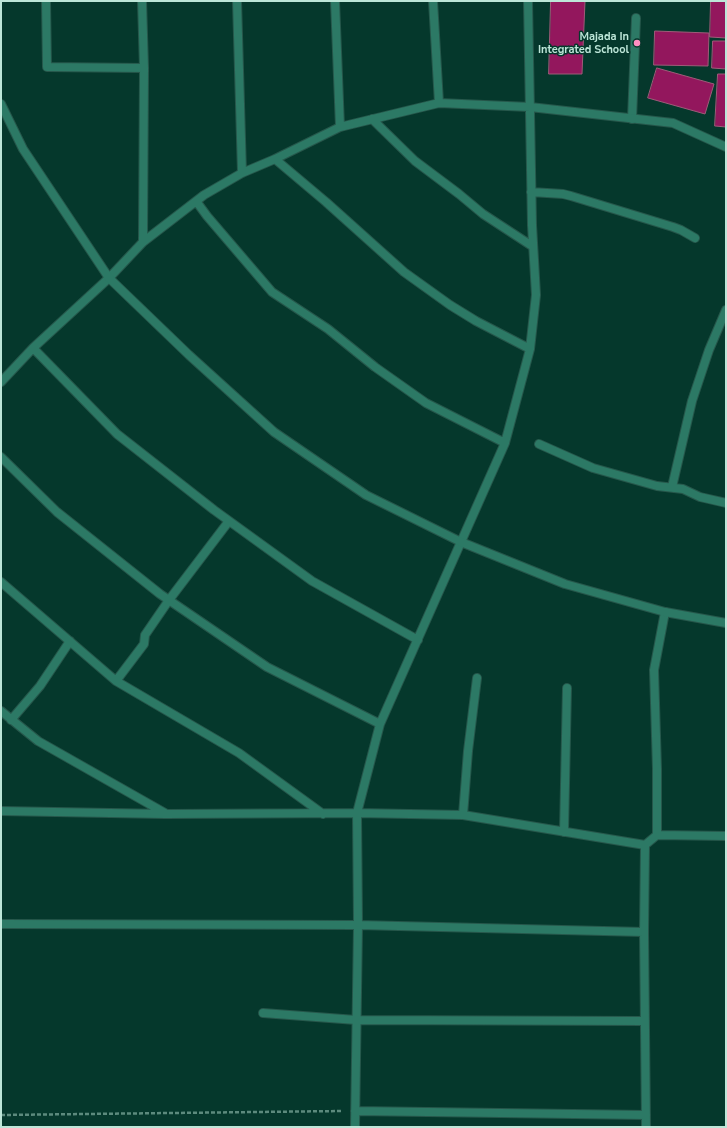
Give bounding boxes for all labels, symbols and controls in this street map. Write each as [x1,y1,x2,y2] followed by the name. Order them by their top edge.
[538,30,629,56] place label: Majada In Integrated School
[632,38,642,48] marker: Majada In Integrated School

